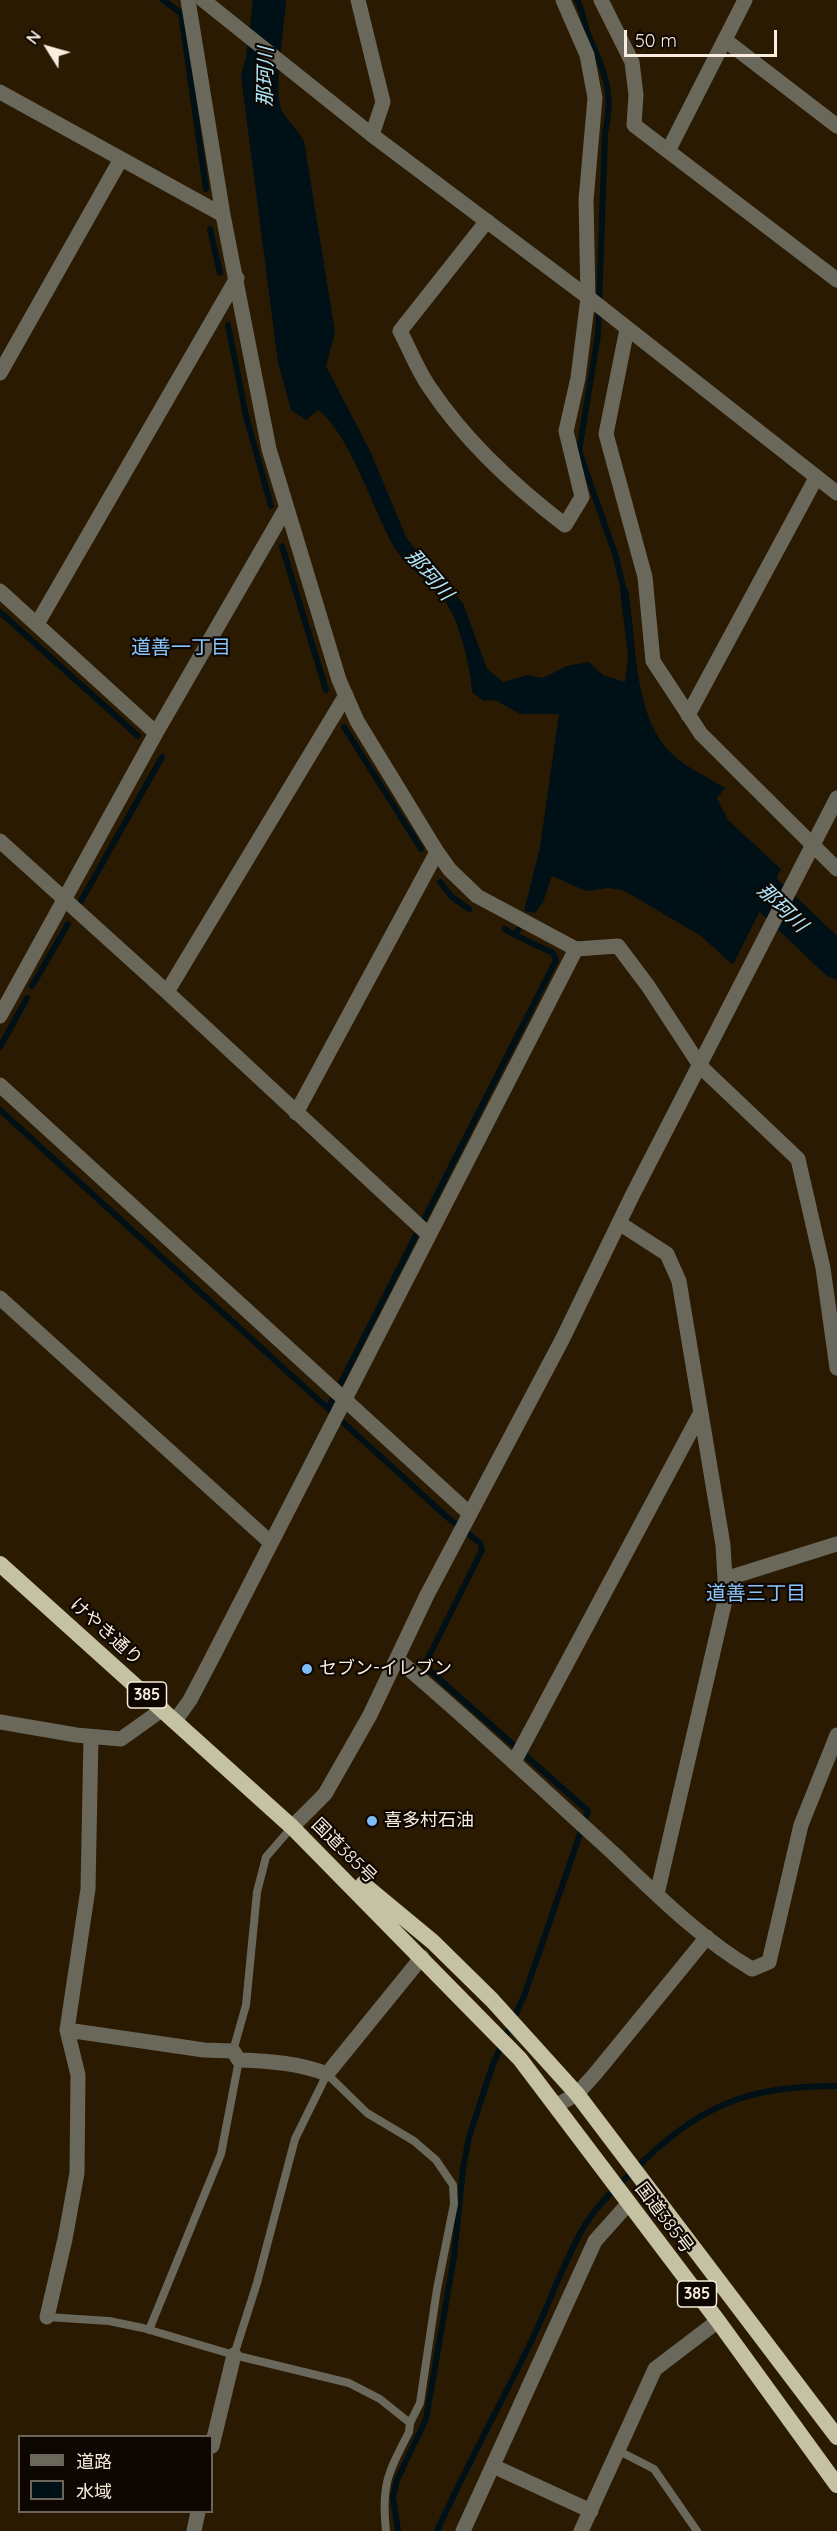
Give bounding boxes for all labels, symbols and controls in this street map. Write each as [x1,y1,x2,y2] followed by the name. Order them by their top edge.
[18,18,78,78] north arrow
[627,18,780,56] scale bar
[22,26,45,48] text: N
[635,29,677,52] text: 50 m
[253,47,279,107] water label: 那珂川
[400,544,458,606] water label: 那珂川
[131,636,231,660] district label: 道善一丁目
[752,879,812,937] water label: 那珂川
[706,1582,806,1606] district label: 道善三丁目
[65,1594,147,1670] street label: けやき通り
[319,1658,452,1680] place label: セブン-イレブン
[300,1662,314,1676] marker: セブン-イレブン
[128,1682,166,1708] road number: 385
[384,1810,474,1832] place label: 喜多村石油
[307,1814,381,1888] street label: 国道385号
[365,1814,379,1828] marker: 喜多村石油
[630,2178,698,2258] street label: 国道385号
[678,2281,716,2307] road number: 385
[18,2435,213,2513] legend
[76,2450,112,2473] text: 道路
[76,2480,112,2503] text: 水域

